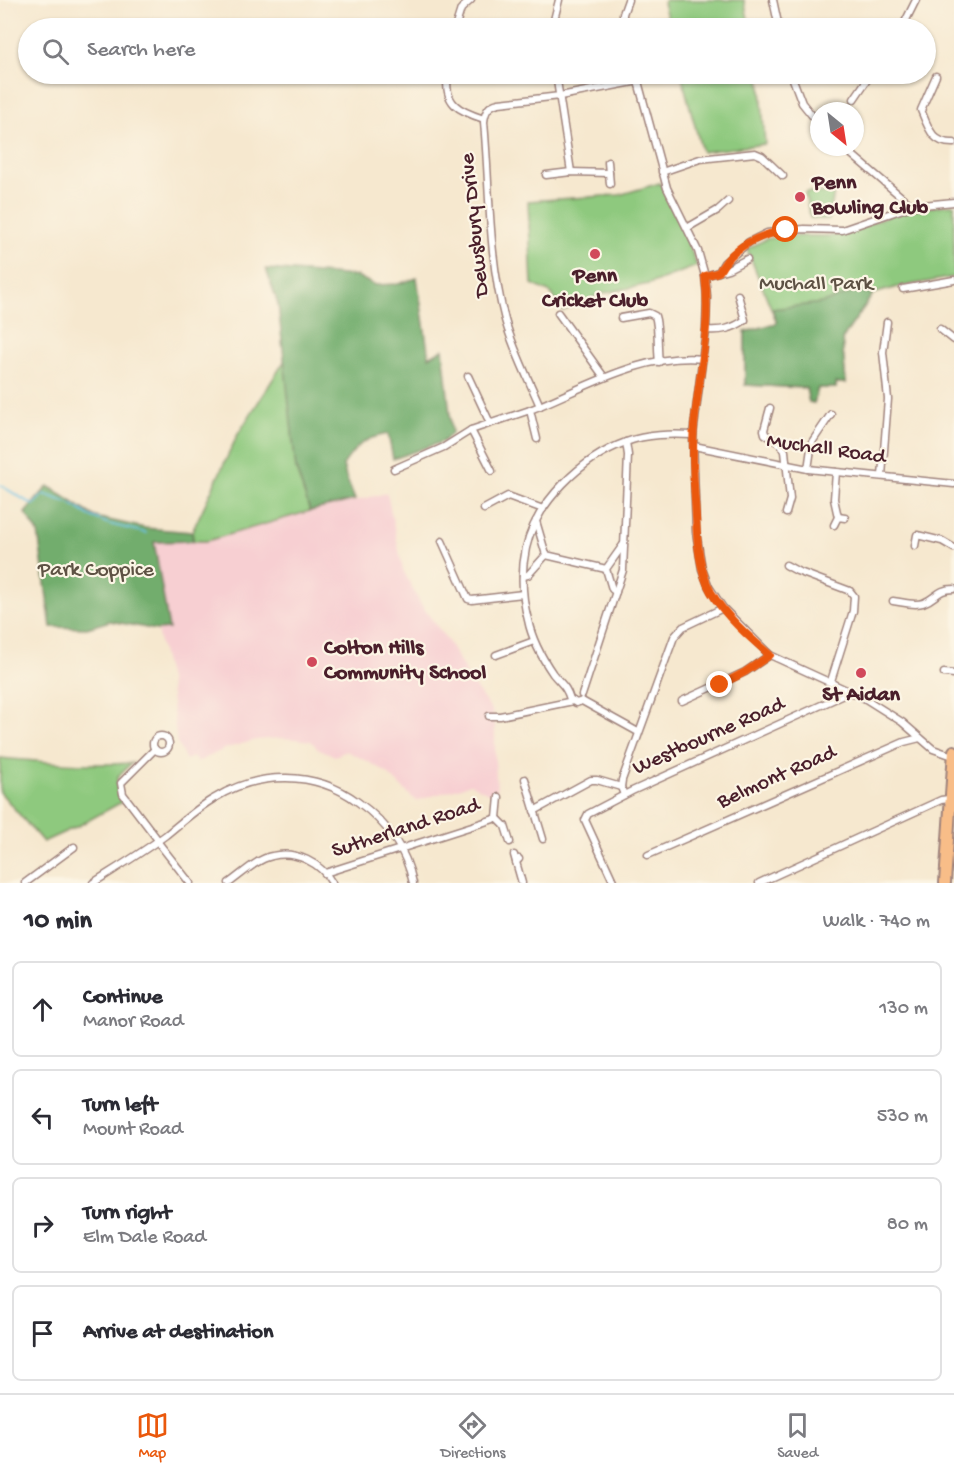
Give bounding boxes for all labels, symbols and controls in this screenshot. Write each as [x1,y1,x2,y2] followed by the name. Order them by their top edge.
[18,18,936,84] search box
[39,35,72,68] icon: search
[87,38,195,64] text: Search here
[810,102,864,156] north arrow
[455,151,497,300] street label: Dewsbury Drive
[811,171,929,222] place label: Penn Bowling Club
[793,190,807,204] marker: Penn Bowling Club
[772,216,798,242] route start
[588,247,602,261] marker: Penn Cricket Club
[541,264,648,315] place label: Penn Cricket Club
[759,272,875,298] park label: Muchall Park
[765,429,889,472] street label: Muchall Road
[37,558,155,584] park label: Park Coppice
[323,636,486,687] place label: Colton Hills Community School
[305,655,319,669] marker: Colton Hills Community School
[854,666,868,680] marker: St Aidan
[706,671,732,697] route end
[822,683,900,709] place label: St Aidan
[629,691,791,782] street label: Westbourne Road
[713,739,842,816] street label: Belmont Road
[329,792,485,865] street label: Sutherland Road
[24,907,92,938] text: 10 min
[823,911,930,934] text: Walk · 740 m
[83,985,163,1011] text: Continue
[26,993,59,1026] icon: ahead
[879,998,928,1021] text: 130 m
[83,1011,183,1034] text: Manor Road
[83,1093,157,1119] text: Turn left
[26,1101,59,1134] icon: left
[877,1106,928,1129] text: 530 m
[83,1119,183,1142] text: Mount Road
[83,1201,171,1227] text: Turn right
[26,1209,59,1242] icon: right
[887,1214,928,1237] text: 80 m
[83,1227,206,1250] text: Elm Dale Road
[26,1317,59,1350] icon: arrive
[83,1320,273,1346] text: Arrive at destination
[136,1409,169,1464] tab: Map
[440,1409,506,1464] tab: Directions
[777,1409,818,1464] tab: Saved

